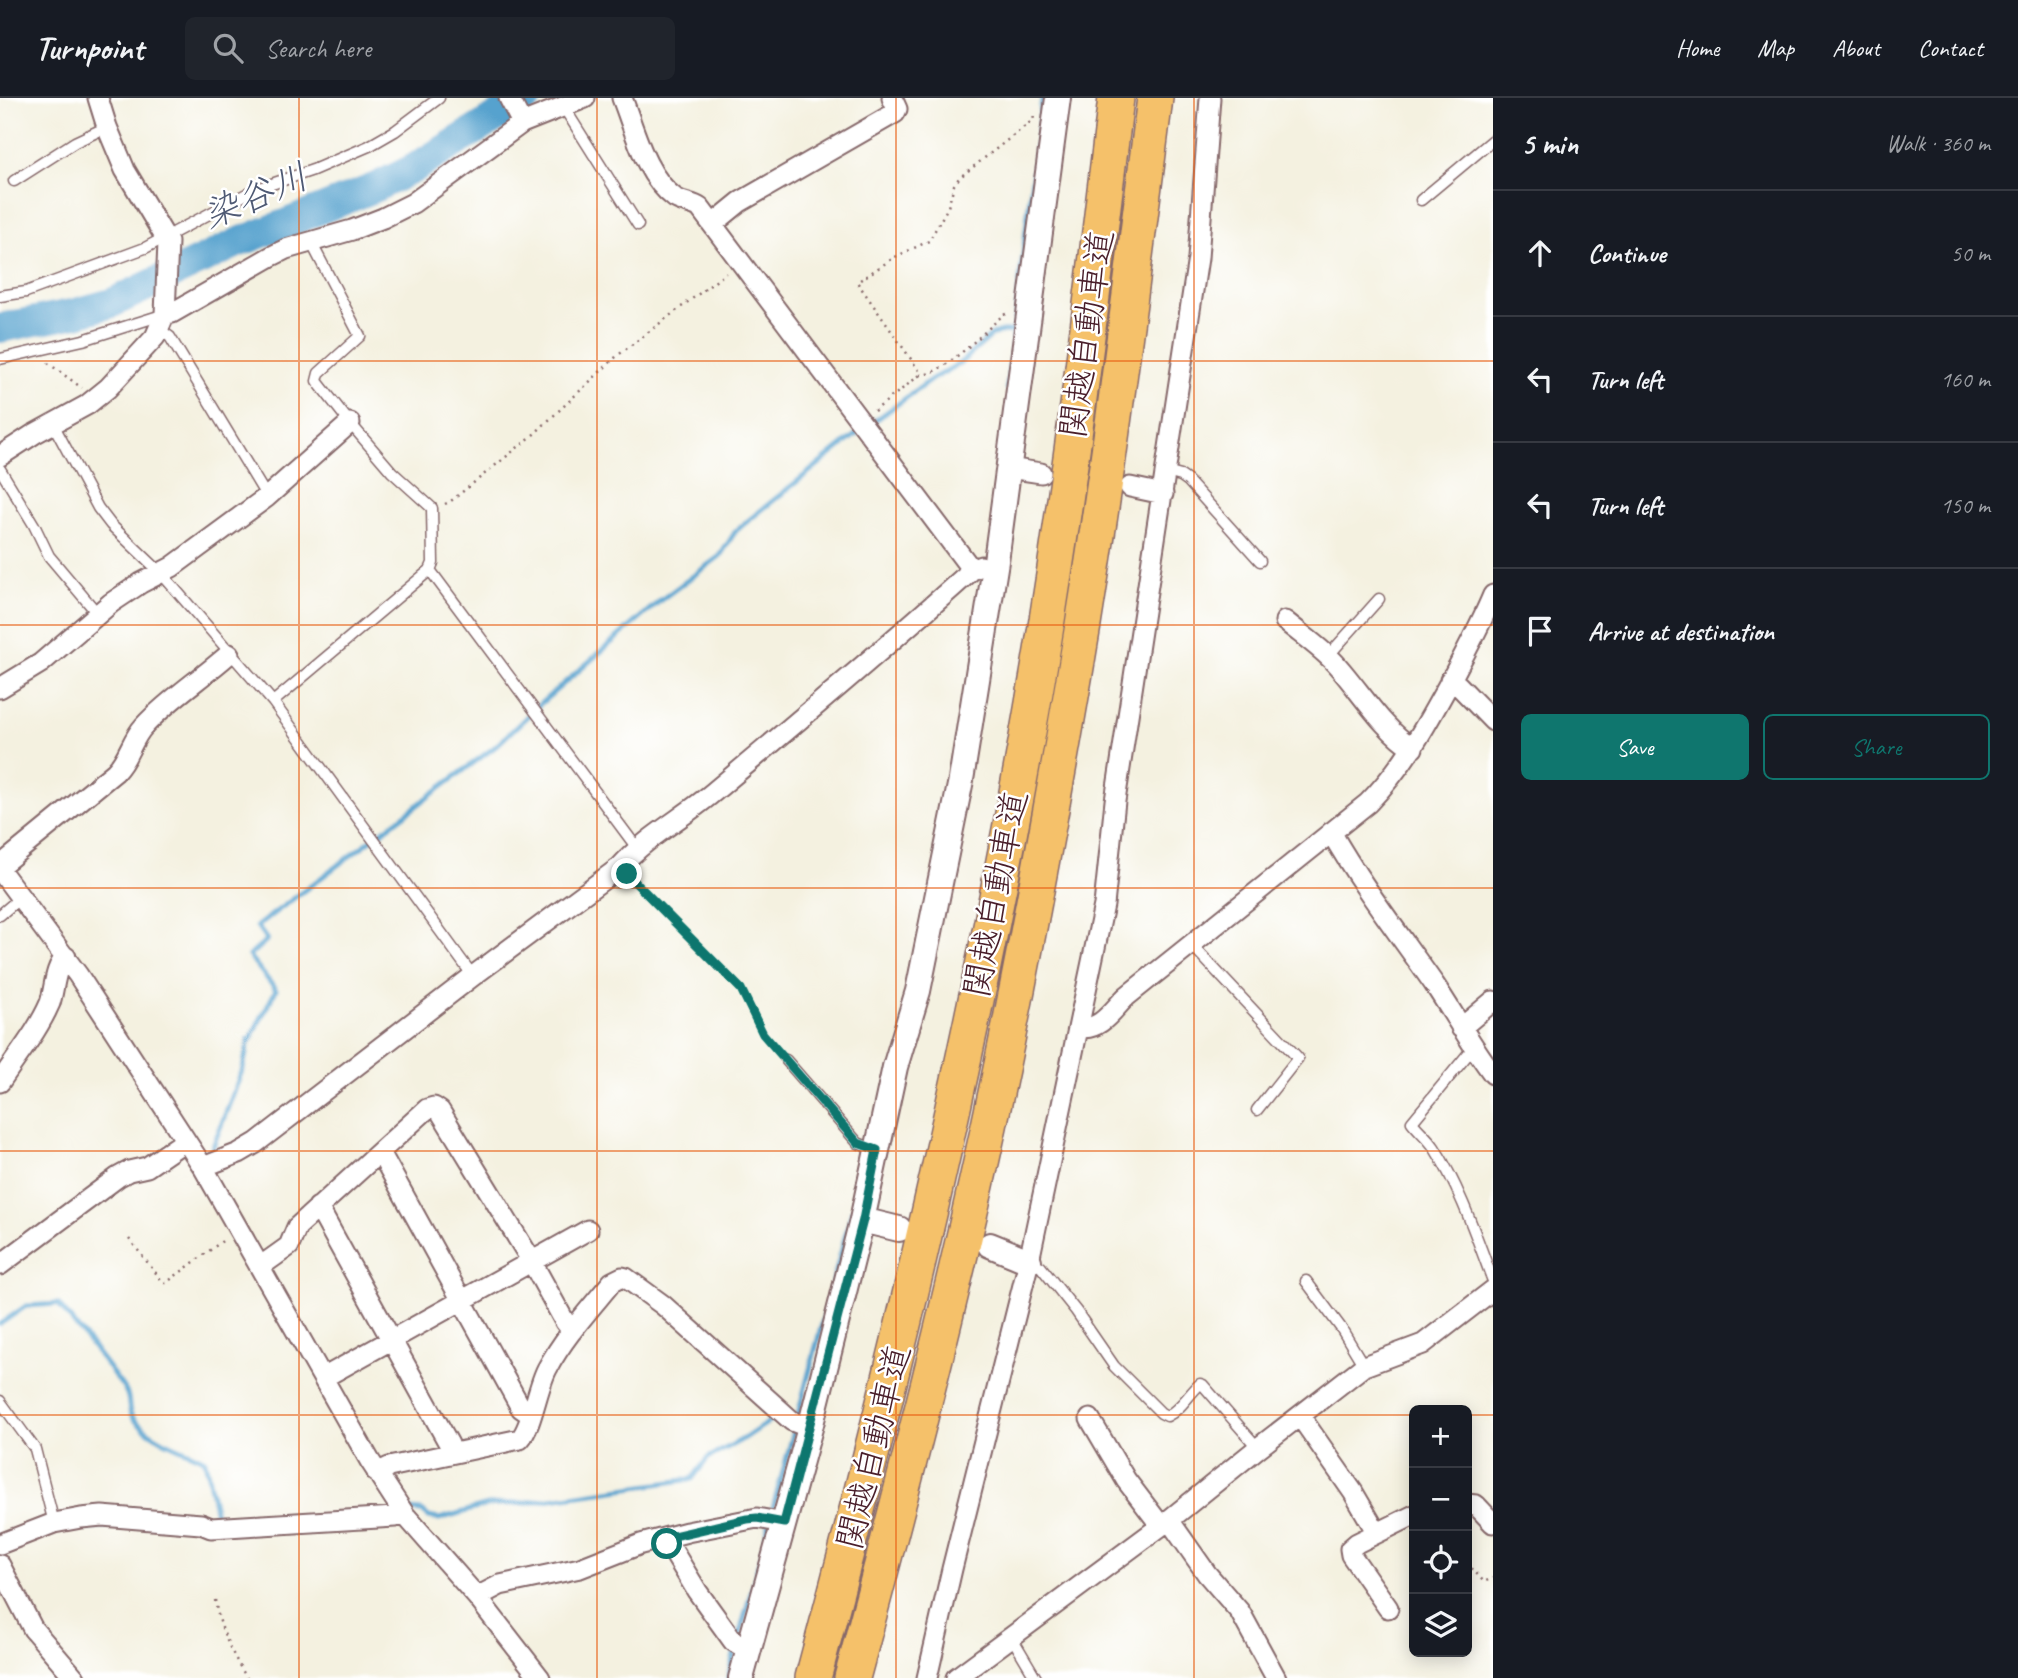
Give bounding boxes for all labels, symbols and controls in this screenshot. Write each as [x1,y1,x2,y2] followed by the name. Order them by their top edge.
[185,17,675,80] search box
[35,27,143,69] text: Turnpoint
[209,29,247,67] icon: search
[265,32,371,65] text: Search here
[1676,33,1719,63] text: Home
[1757,33,1794,63] text: Map
[1832,33,1880,63] text: About
[1918,33,1983,63] text: Contact
[1521,125,1578,163] text: 5 min
[1886,129,1990,158] text: Walk · 360 m
[195,152,315,239] water label: 染谷川
[1050,227,1123,441] street label: 関越自動車道
[1521,234,1559,272] icon: ahead
[1588,237,1666,270] text: Continue
[1951,239,1990,268] text: 50 m
[1521,360,1559,398] icon: left
[1588,363,1663,396] text: Turn left
[1941,365,1990,394] text: 160 m
[1521,486,1559,524] icon: left
[1588,489,1663,522] text: Turn left
[1941,491,1990,520] text: 150 m
[1521,612,1559,650] icon: arrive
[1588,615,1774,648] text: Arrive at destination
[1521,714,1749,780] button: Save
[1763,714,1990,780] button: Share
[953,787,1038,1001] street label: 関越自動車道
[611,858,642,889] route end
[826,1340,921,1554] street label: 関越自動車道
[1409,1405,1472,1657] map controls
[1409,1405,1472,1468] button: +
[1409,1468,1472,1531] button: −
[651,1528,682,1559] route start
[1409,1531,1472,1594] button: locate
[1409,1594,1472,1657] button: layers

